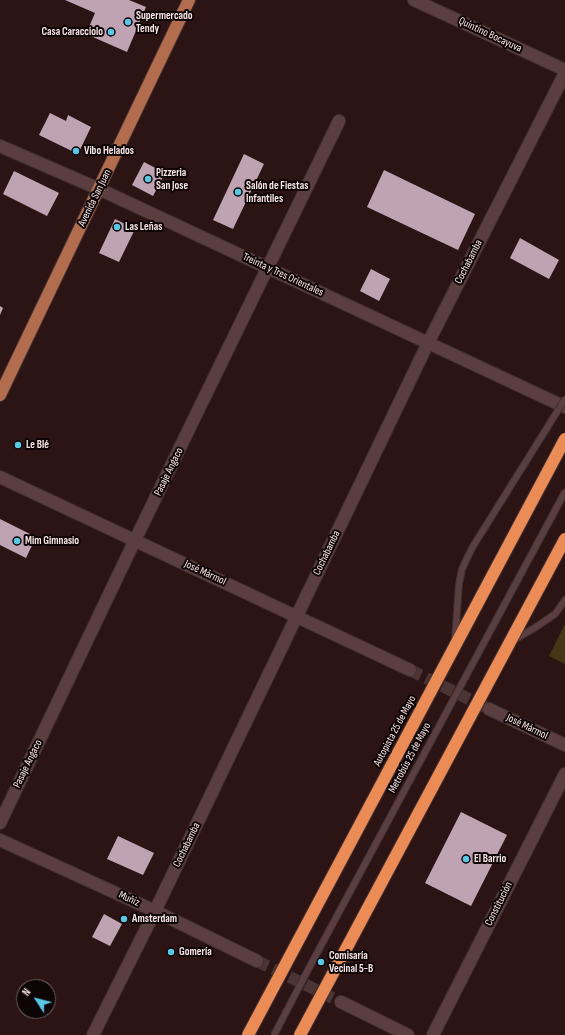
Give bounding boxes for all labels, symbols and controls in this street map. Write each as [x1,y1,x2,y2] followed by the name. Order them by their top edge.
[136,9,193,35] place label: Supermercado Tendy
[456,15,524,55] street label: Quintino Bocayuva
[123,17,133,27] marker: Supermercado Tendy
[41,25,103,39] place label: Casa Caracciolo
[106,27,116,37] marker: Casa Caracciolo
[84,144,134,158] place label: Vibo Helados
[71,146,81,156] marker: Vibo Helados
[156,166,188,192] place label: Pizzeria San Jose
[76,167,114,229] street label: Avenida San Juan
[143,174,153,184] marker: Pizzeria San Jose
[246,179,308,205] place label: Salón de Fiestas Infantiles
[233,187,243,197] marker: Salón de Fiestas Infantiles
[125,220,162,234] place label: Las Leñas
[112,222,122,232] marker: Las Leñas
[452,238,486,286] street label: Cochabamba
[240,250,326,300] street label: Treinta y Tres Orientales
[26,438,49,452] place label: Le Blé
[13,440,23,450] marker: Le Blé
[152,446,186,498] street label: Pasaje Angaco
[311,529,343,577] street label: Cochabamba
[25,534,79,548] place label: Mim Gimnasio
[12,536,22,546] marker: Mim Gimnasio
[182,558,228,588] street label: José Mármol
[371,694,419,768] street label: Autopista 25 de Mayo
[504,711,550,743] street label: José Mármol
[386,721,434,795] street label: Metrobús 25 de Mayo
[11,738,45,790] street label: Pasaje Angaco
[171,821,203,869] street label: Cochabamba
[474,852,506,866] place label: El Barrio
[461,854,471,864] marker: El Barrio
[482,880,516,928] street label: Constitución
[116,888,142,910] street label: Muñiz
[132,912,177,926] place label: Amsterdam
[119,914,129,924] marker: Amsterdam
[179,945,212,959] place label: Gomería
[166,947,176,957] marker: Gomería
[329,949,373,975] place label: Comisaría Vecinal 5-B
[316,957,326,967] marker: Comisaría Vecinal 5-B
[16,979,56,1019] north arrow
[20,986,34,998] text: N

